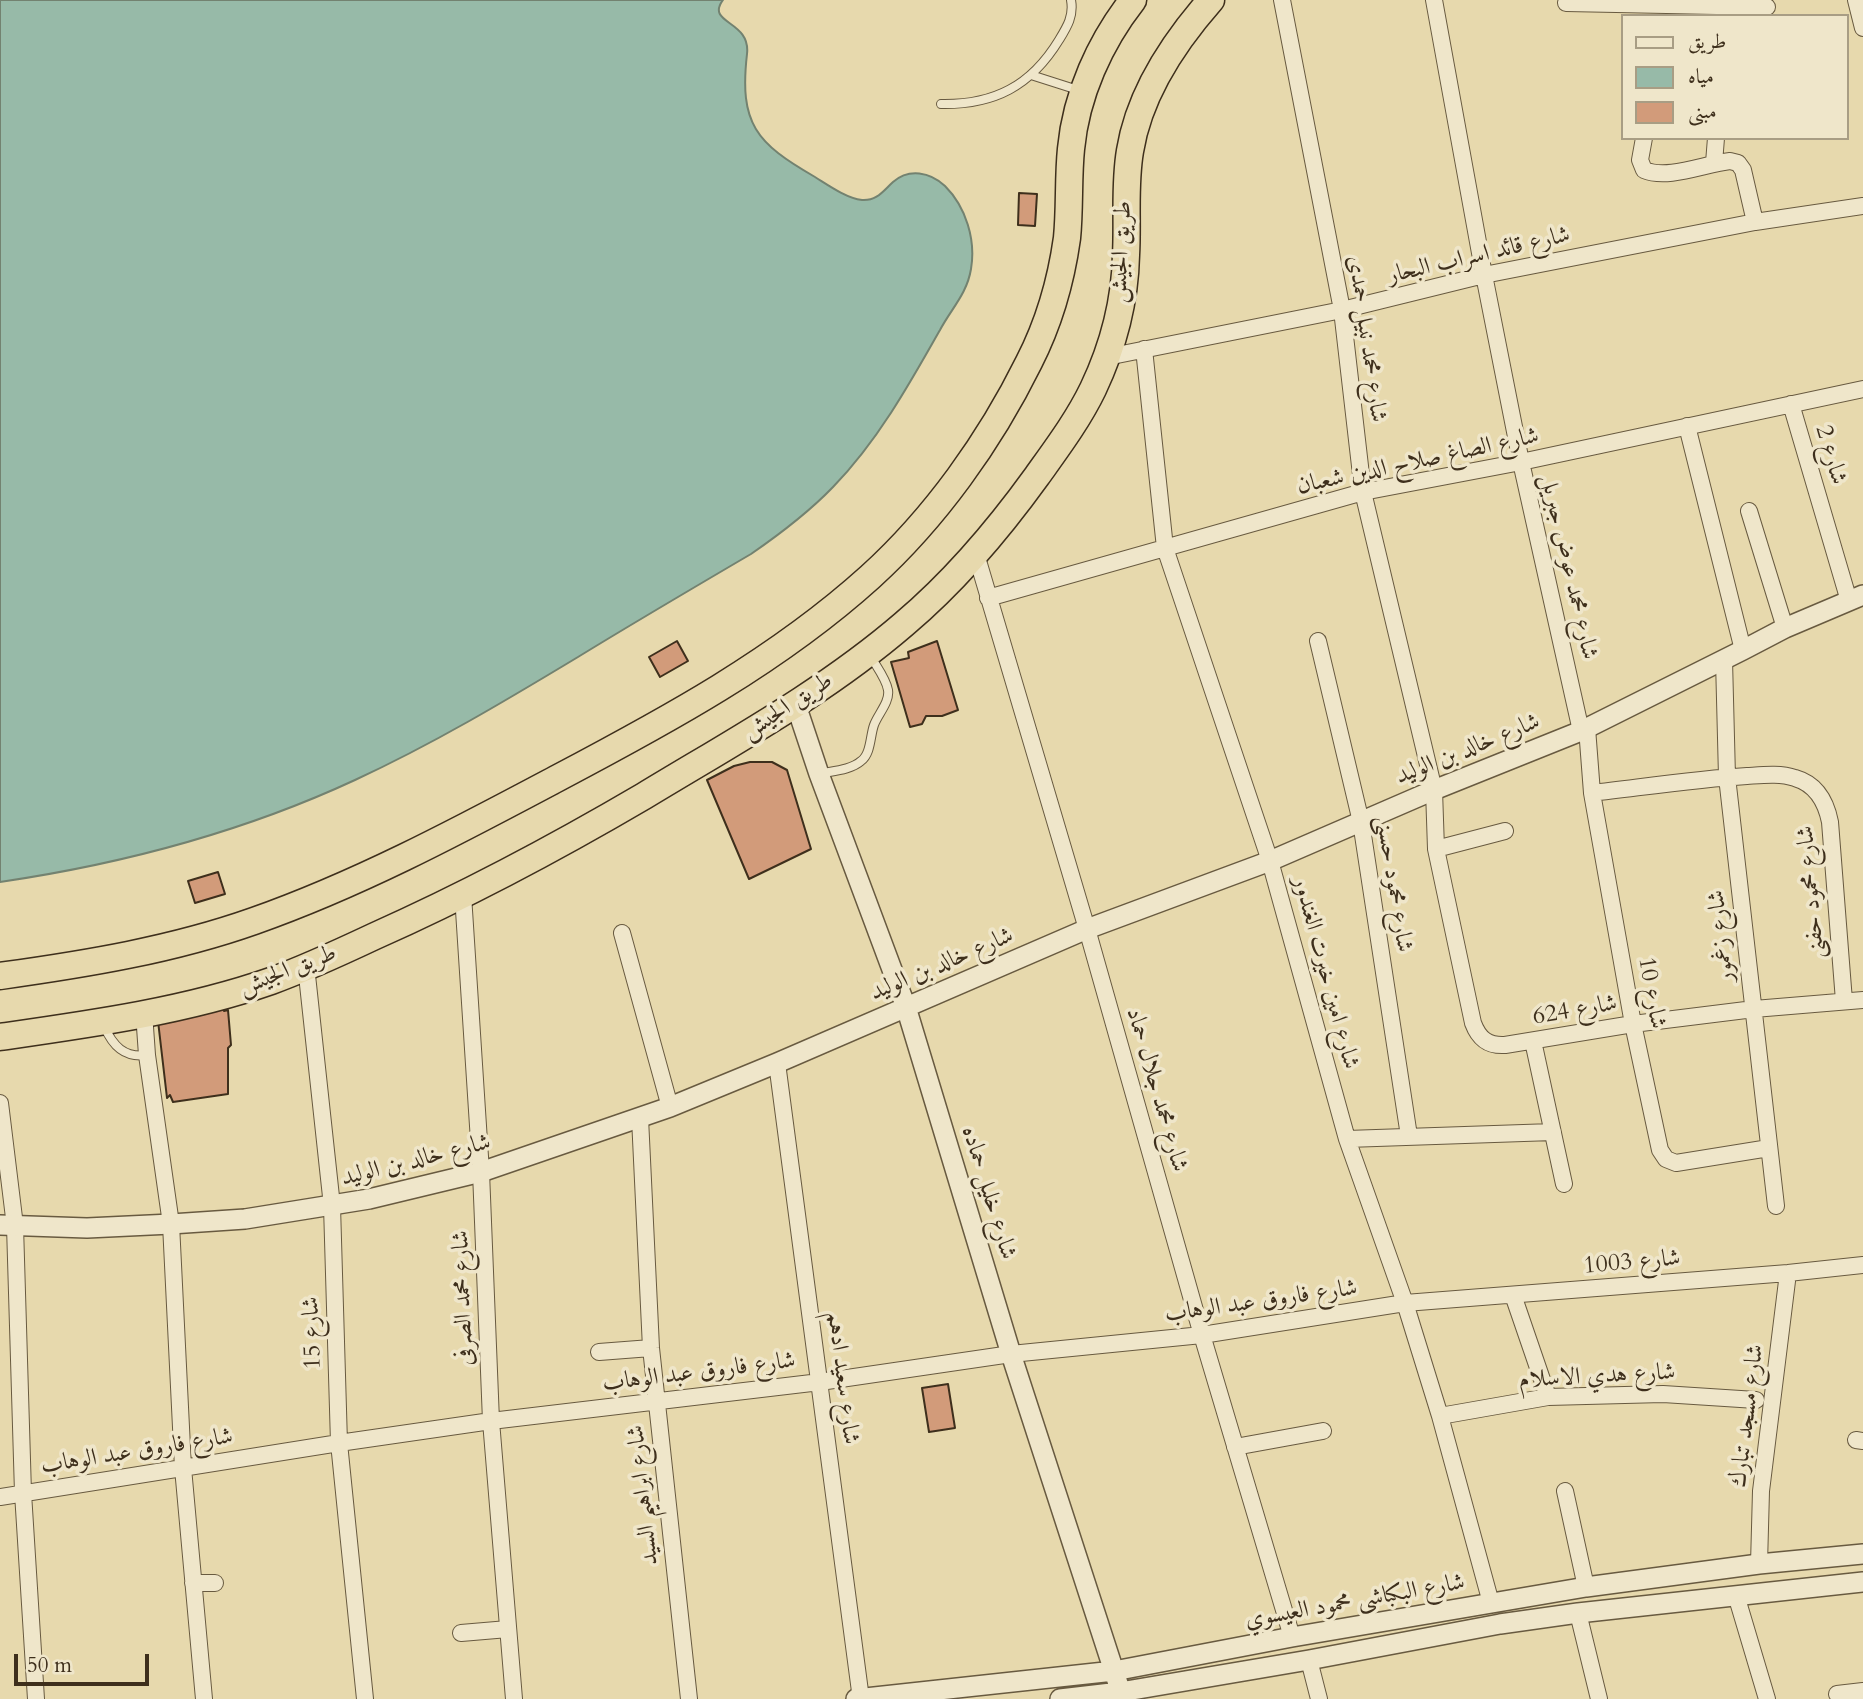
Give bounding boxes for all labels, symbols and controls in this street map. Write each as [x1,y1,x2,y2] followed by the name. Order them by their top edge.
[1622,14,1849,140] legend
[1688,27,1726,56] text: طريق
[1688,62,1714,91] text: مياه
[1688,97,1717,126] text: مبنى
[1105,200,1139,304] street label: طريق الجيش
[1385,221,1573,291] street label: شارع قائد اسراب البحار
[1340,254,1392,424] street label: شارع محمد نبيل حمدى
[1294,422,1542,502] street label: شارع الصاغ صلاح الدين شعبان
[1808,422,1852,488] street label: شارع 2
[1533,472,1603,662] street label: شارع محمد عوض جبريل
[737,667,839,747] street label: طريق الجيش
[1392,708,1544,792] street label: شارع خالد بن الوليد
[1368,814,1418,954] street label: شارع محمود حسنى
[1792,824,1832,960] street label: شارع محمود حفنى
[1285,874,1365,1072] street label: شارع امين خيرت الغندور
[1703,889,1741,983] street label: شارع زغمور
[866,922,1018,1008] street label: شارع خالد بن الوليد
[235,939,341,1003] street label: طريق الجيش
[1631,955,1671,1031] street label: شارع 10
[1531,989,1619,1033] street label: شارع 624
[1119,1005,1193,1175] street label: شارع محمد جلال حماد
[954,1123,1022,1263] street label: شارع خليل حماده
[338,1129,494,1193] street label: شارع خالد بن الوليد
[447,1230,481,1366] street label: شارع محمد الصرفى
[1582,1244,1682,1282] street label: شارع 1003
[1163,1274,1359,1330] street label: شارع فاروق عبد الوهاب
[297,1296,329,1370] street label: شارع 15
[820,1310,864,1446] street label: شارع سعيد ادهم
[1725,1343,1771,1489] street label: شارع مسجد تبارك
[601,1347,797,1399] street label: شارع فاروق عبد الوهاب
[1518,1359,1676,1395] street label: شارع هدي الاسلام
[39,1423,235,1481] street label: شارع فاروق عبد الوهاب
[622,1423,666,1567] street label: شارع ابراهيم السيد
[1243,1568,1467,1636] street label: شارع البكباشى محمود العيسوي
[18,1640,152,1684] scale bar
[27,1651,72,1680] text: 50 m

